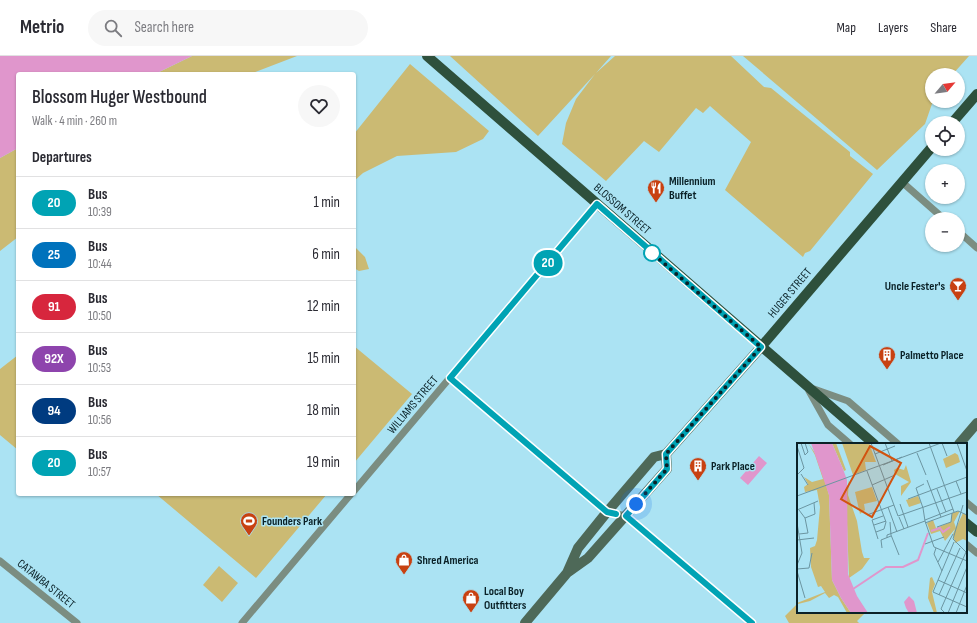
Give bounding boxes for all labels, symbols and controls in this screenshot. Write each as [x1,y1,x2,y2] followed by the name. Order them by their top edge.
[88,10,368,46] search box
[20,16,64,39] text: Metrio
[102,17,124,39] icon: search
[134,18,194,37] text: Search here
[836,19,856,36] text: Map
[878,19,908,36] text: Layers
[930,19,957,36] text: Share
[925,68,965,108] north arrow
[925,68,965,252] map controls
[298,85,340,127] button: heart
[32,86,207,109] text: Blossom Huger Westbound
[32,113,117,129] text: Walk · 4 min · 260 m
[925,116,965,156] button: locate
[32,148,92,167] text: Departures
[925,164,965,204] button: +
[669,174,715,203] place label: Millennium Buffet
[646,178,666,203] restaurant icon: Millennium Buffet
[590,180,654,238] street label: BLOSSOM STREET
[88,185,107,204] text: Bus
[314,193,340,212] text: 1 min
[48,194,60,211] text: 20
[88,204,112,220] text: 10:39
[925,212,965,252] button: −
[88,237,107,256] text: Bus
[643,244,661,262] unlabelled marker
[312,245,340,264] text: 6 min
[48,246,60,263] text: 25
[530,250,566,276] line badge: 20
[542,254,554,271] text: 20
[88,256,112,272] text: 10:44
[765,265,815,321] street label: HUGER STREET
[948,276,968,301] bar icon: Uncle Fester's
[885,279,945,294] place label: Uncle Fester's
[88,289,107,308] text: Bus
[307,297,340,316] text: 12 min
[48,298,60,315] text: 91
[88,308,112,324] text: 10:50
[88,341,107,360] text: Bus
[877,345,897,370] building icon: Palmetto Place
[900,348,964,363] place label: Palmetto Place
[308,349,340,368] text: 15 min
[44,350,64,367] text: 92X
[88,360,111,376] text: 10:53
[384,373,442,437] street label: WILLIAMS STREET
[88,393,107,412] text: Bus
[307,401,340,420] text: 18 min
[47,402,61,419] text: 94
[88,412,112,428] text: 10:56
[797,443,967,613] inset map
[88,445,107,464] text: Bus
[307,453,340,472] text: 19 min
[48,454,60,471] text: 20
[688,456,708,481] building icon: Park Place
[711,459,755,474] place label: Park Place
[88,464,111,480] text: 10:57
[626,494,646,514] your location
[239,511,259,536] sports icon: Founders Park
[262,514,322,529] place label: Founders Park
[394,550,414,575] shop icon: Shred America
[417,553,479,568] place label: Shred America
[14,556,78,612] street label: CATAWBA STREET
[484,584,527,613] place label: Local Boy Outfitters
[461,588,481,613] shop icon: Local Boy Outfitters

